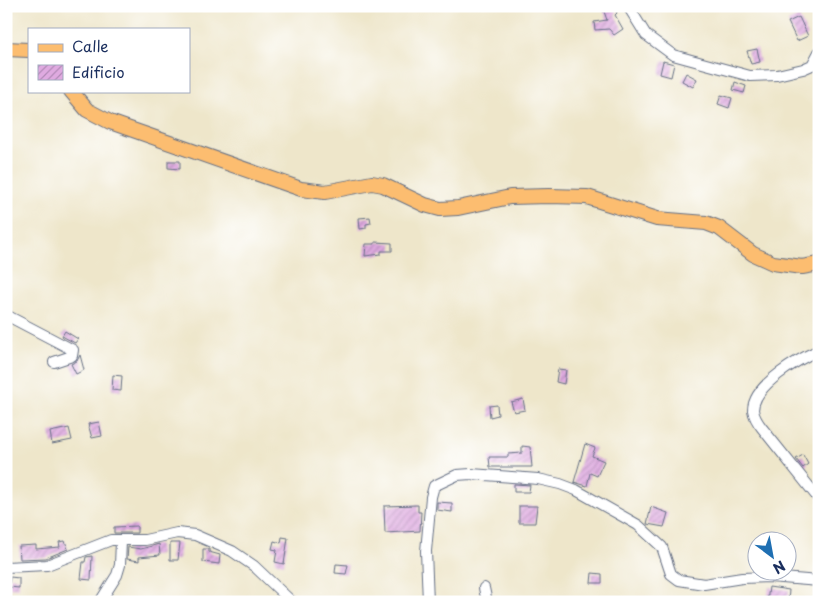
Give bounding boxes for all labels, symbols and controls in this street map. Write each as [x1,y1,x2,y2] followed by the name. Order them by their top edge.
[28,28,190,92] legend
[72,34,109,57] text: Calle
[72,60,125,83] text: Edificio
[748,530,798,580] north arrow
[769,556,789,579] text: N

